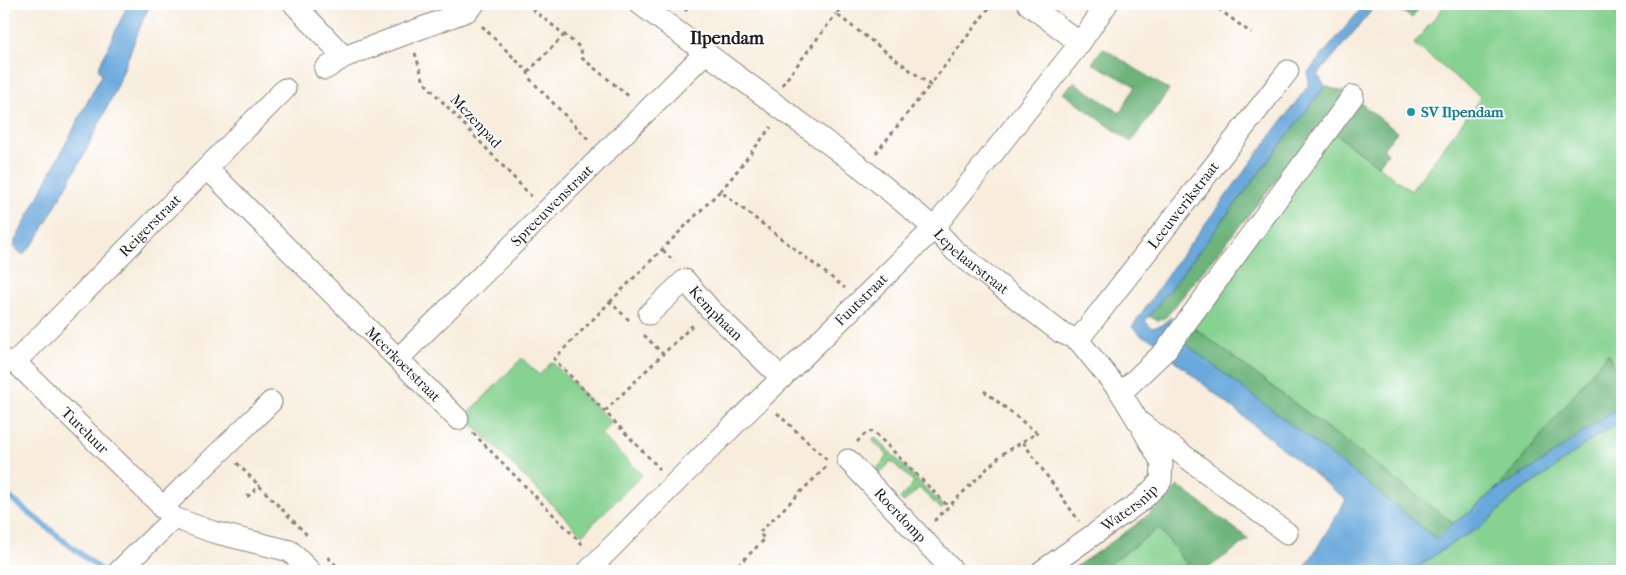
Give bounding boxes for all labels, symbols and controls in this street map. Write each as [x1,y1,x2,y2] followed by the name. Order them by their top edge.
[690,28,765,49] district label: Ilpendam
[447,90,506,152] street label: Mezenpad
[1421,103,1504,121] place label: SV Ilpendam
[1405,106,1417,118] marker: SV Ilpendam
[1144,158,1223,252] street label: Leeuwerikstraat
[507,160,597,250] street label: Spreeuwenstraat
[115,190,185,261] street label: Reigerstraat
[930,225,1013,299] street label: Lepelaarstraat
[831,269,892,330] street label: Fuutstraat
[685,282,747,345] street label: Kemphaan
[362,323,445,406] street label: Meerkoetstraat
[57,403,113,458] street label: Tureluur
[1097,480,1162,536] street label: Watersnip
[870,484,930,546] street label: Roerdomp

